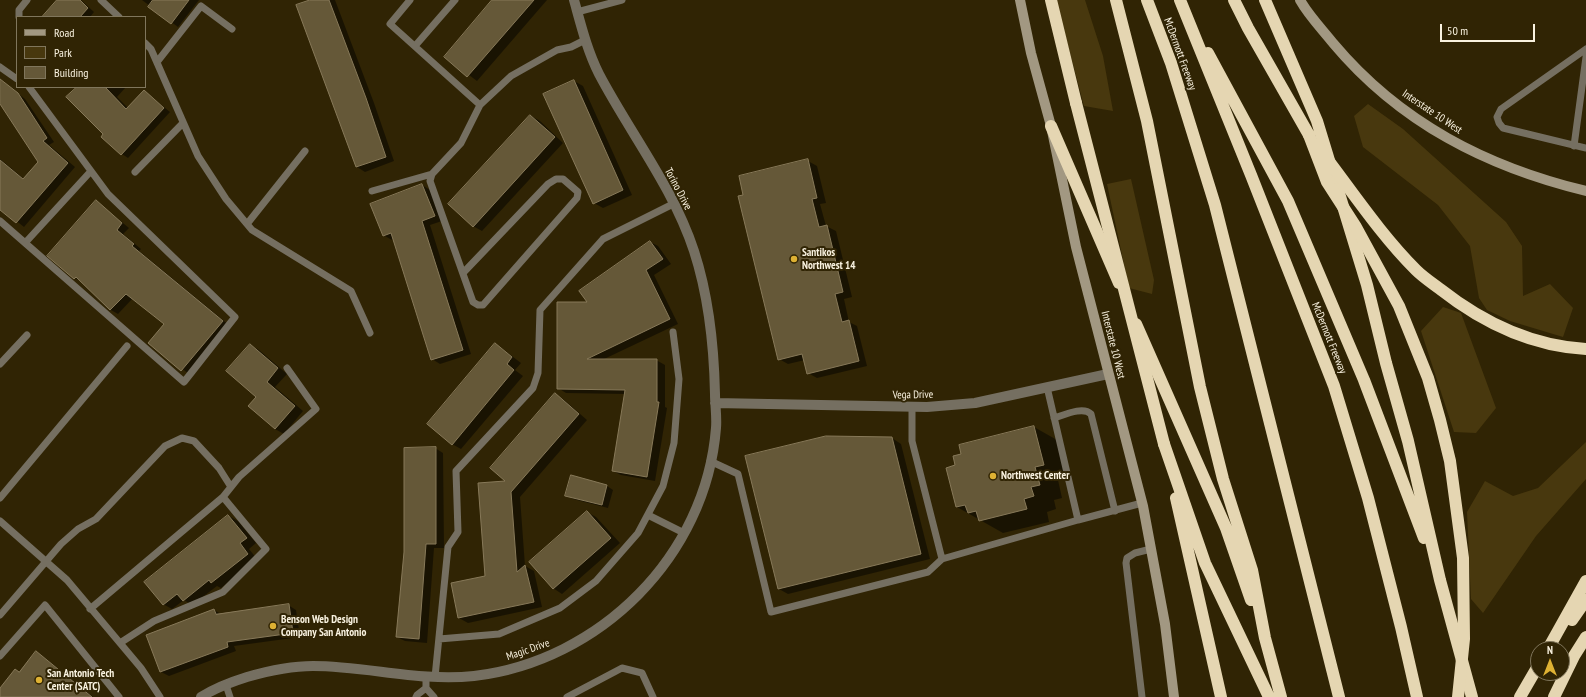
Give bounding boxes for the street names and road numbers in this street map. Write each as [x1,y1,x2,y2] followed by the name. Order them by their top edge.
[1161,16,1199,92] street label: McDermott Freeway
[1400,87,1464,137] street label: Interstate 10 West
[661,166,695,212] street label: Torino Drive
[1309,300,1349,376] street label: McDermott Freeway
[1098,310,1128,380] street label: Interstate 10 West
[893,388,933,402] street label: Vega Drive
[505,636,551,664] street label: Magic Drive

